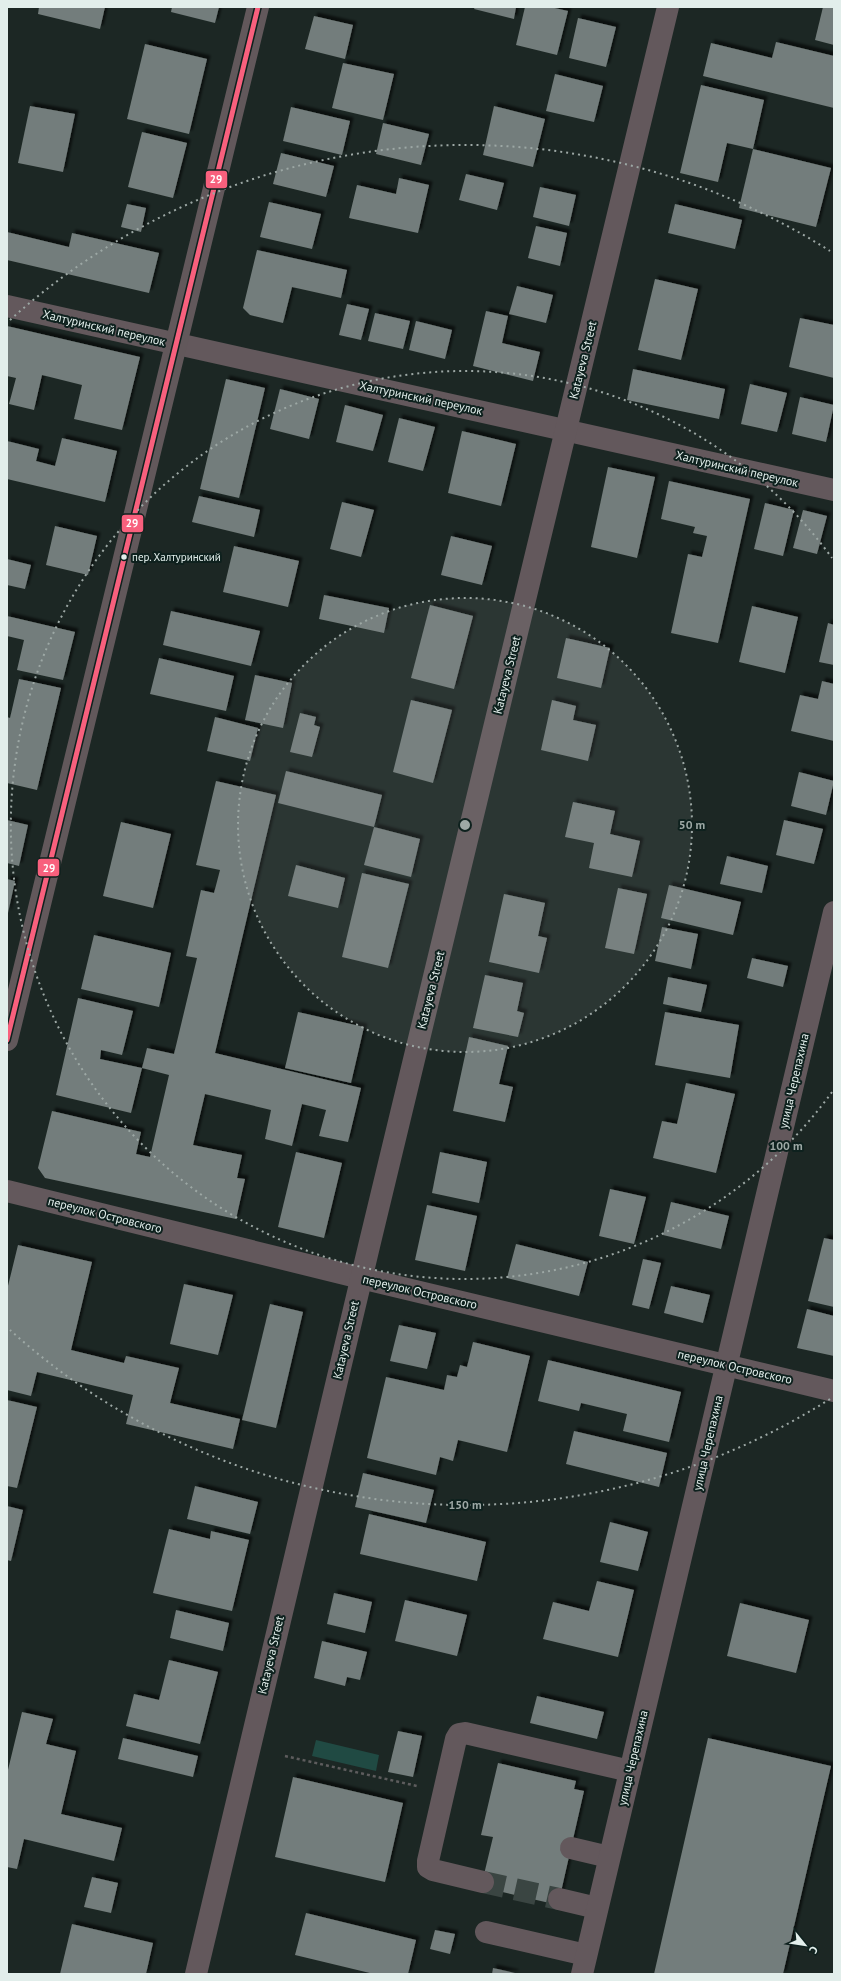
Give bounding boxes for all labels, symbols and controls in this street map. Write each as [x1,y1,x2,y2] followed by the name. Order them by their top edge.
[205,170,228,189] line badge: 29
[210,172,222,186] text: 29
[41,306,167,349] street label: Халтуринский переулок
[566,319,599,400] street label: Katayeva Street
[358,377,484,418] street label: Халтуринский переулок
[674,447,800,490] street label: Халтуринский переулок
[121,514,144,533] line badge: 29
[126,516,138,530] text: 29
[132,550,221,564] place label: пер. Халтуринский
[119,552,129,562] marker: пер. Халтуринский
[490,634,523,715] street label: Katayeva Street
[679,817,705,832] text: 50 m
[458,818,472,832] centre of rings
[37,858,60,877] line badge: 29
[43,861,55,875] text: 29
[414,949,447,1030] street label: Katayeva Street
[775,1032,812,1130] street label: улица Черепахина
[769,1138,803,1153] text: 100 m
[47,1193,164,1236] street label: переулок Островского
[361,1271,479,1312] street label: переулок Островского
[329,1299,362,1380] street label: Katayeva Street
[676,1346,794,1387] street label: переулок Островского
[689,1394,726,1492] street label: улица Черепахина
[448,1497,482,1512] text: 150 m
[254,1614,287,1695] street label: Katayeva Street
[614,1709,651,1807] street label: улица Черепахина
[785,1925,825,1965] north arrow
[806,1944,821,1956] text: С

